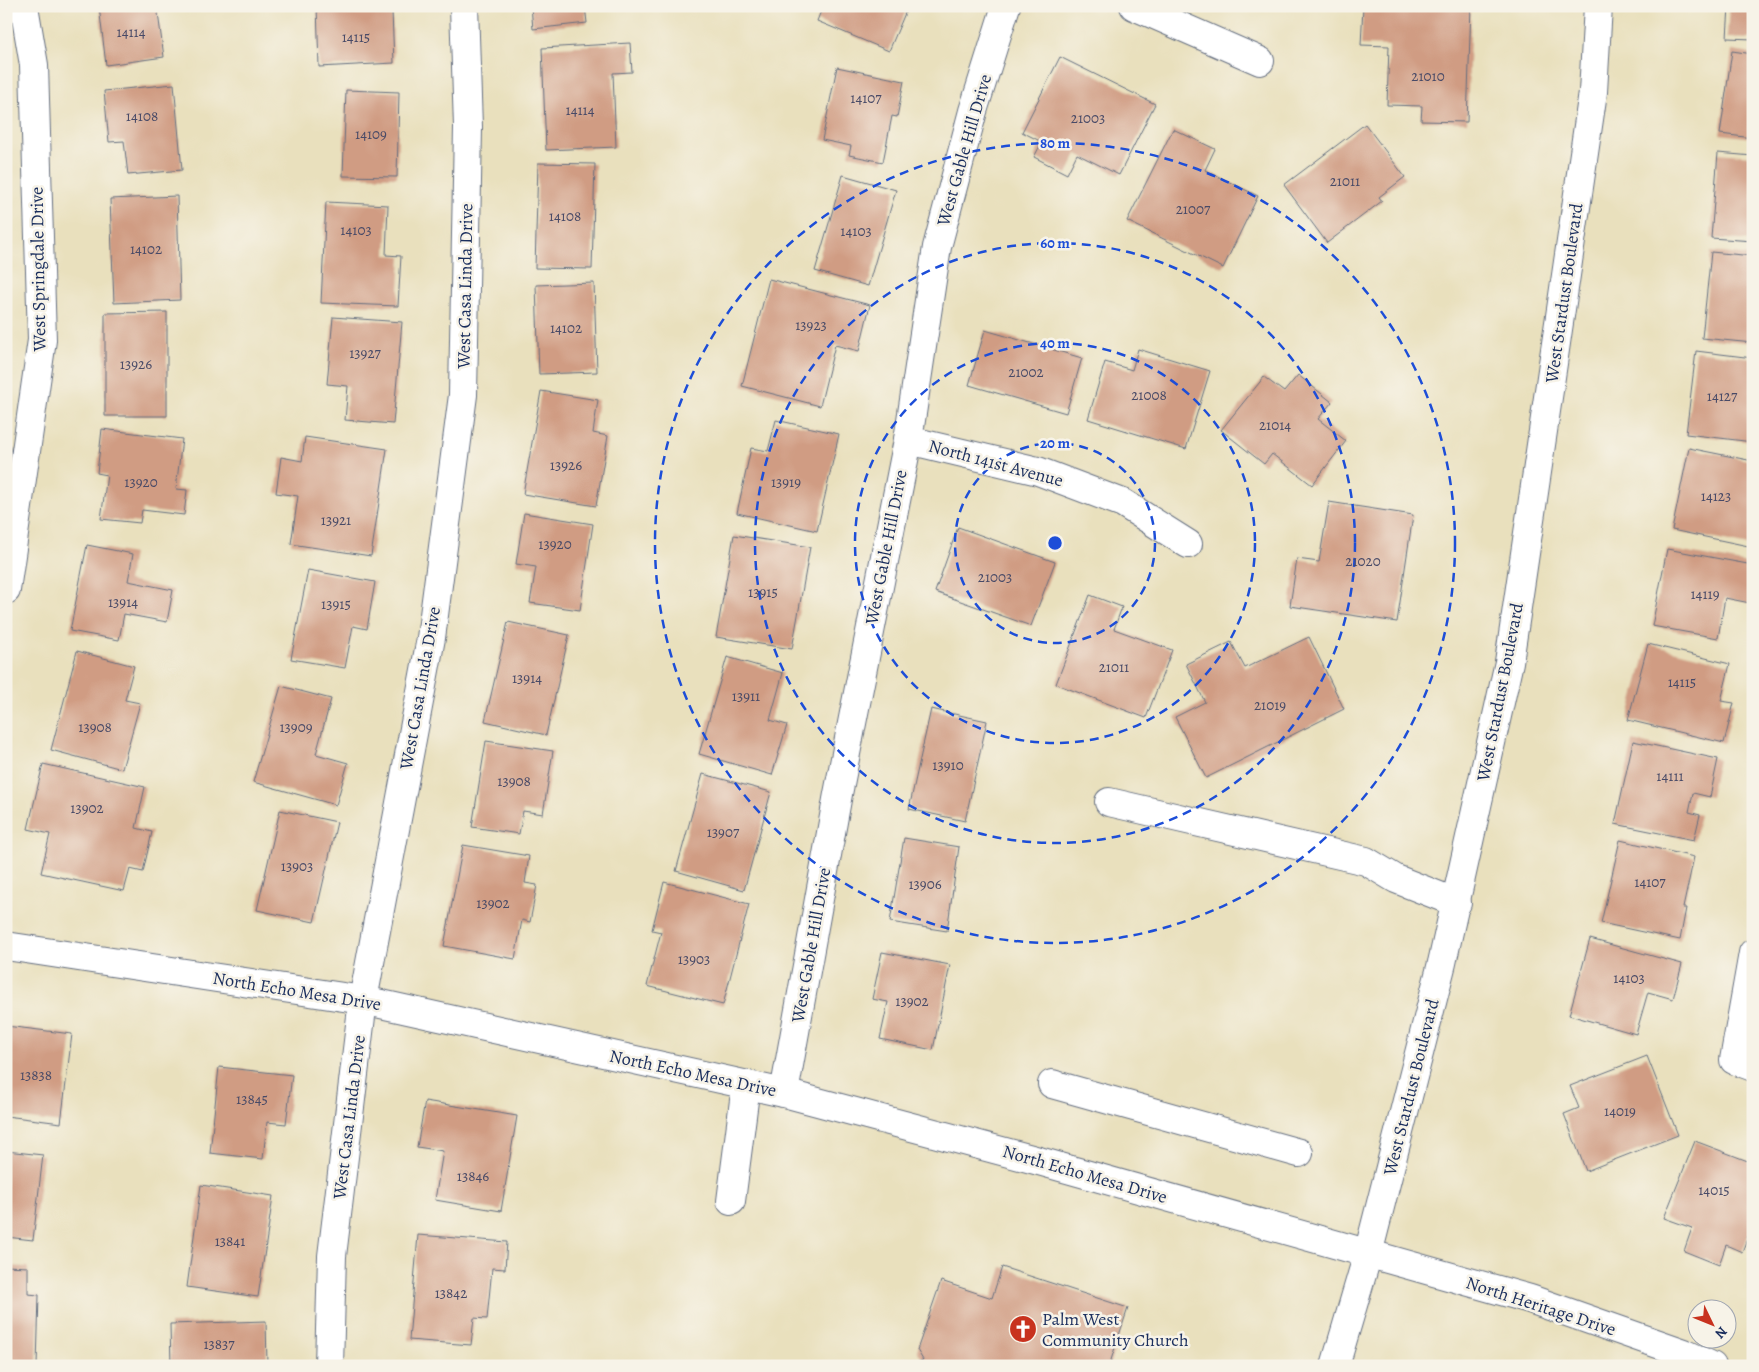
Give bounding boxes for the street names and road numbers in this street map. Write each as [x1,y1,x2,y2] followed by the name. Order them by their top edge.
[931,71,997,230] street label: West Gable Hill Drive
[25,186,51,353] street label: West Springdale Drive
[1539,201,1589,385] street label: West Stardust Boulevard
[452,203,478,370] street label: West Casa Linda Drive
[926,434,1066,492] street label: North 141st Avenue
[859,468,913,627] street label: West Gable Hill Drive
[1471,600,1529,784] street label: West Stardust Boulevard
[394,605,446,772] street label: West Casa Linda Drive
[785,866,836,1025] street label: West Gable Hill Drive
[211,966,383,1016] street label: North Echo Mesa Drive
[1377,996,1445,1179] street label: West Stardust Boulevard
[327,1034,371,1201] street label: West Casa Linda Drive
[607,1044,779,1102] street label: North Echo Mesa Drive
[1000,1139,1170,1209] street label: North Echo Mesa Drive
[1463,1270,1619,1342] street label: North Heritage Drive

